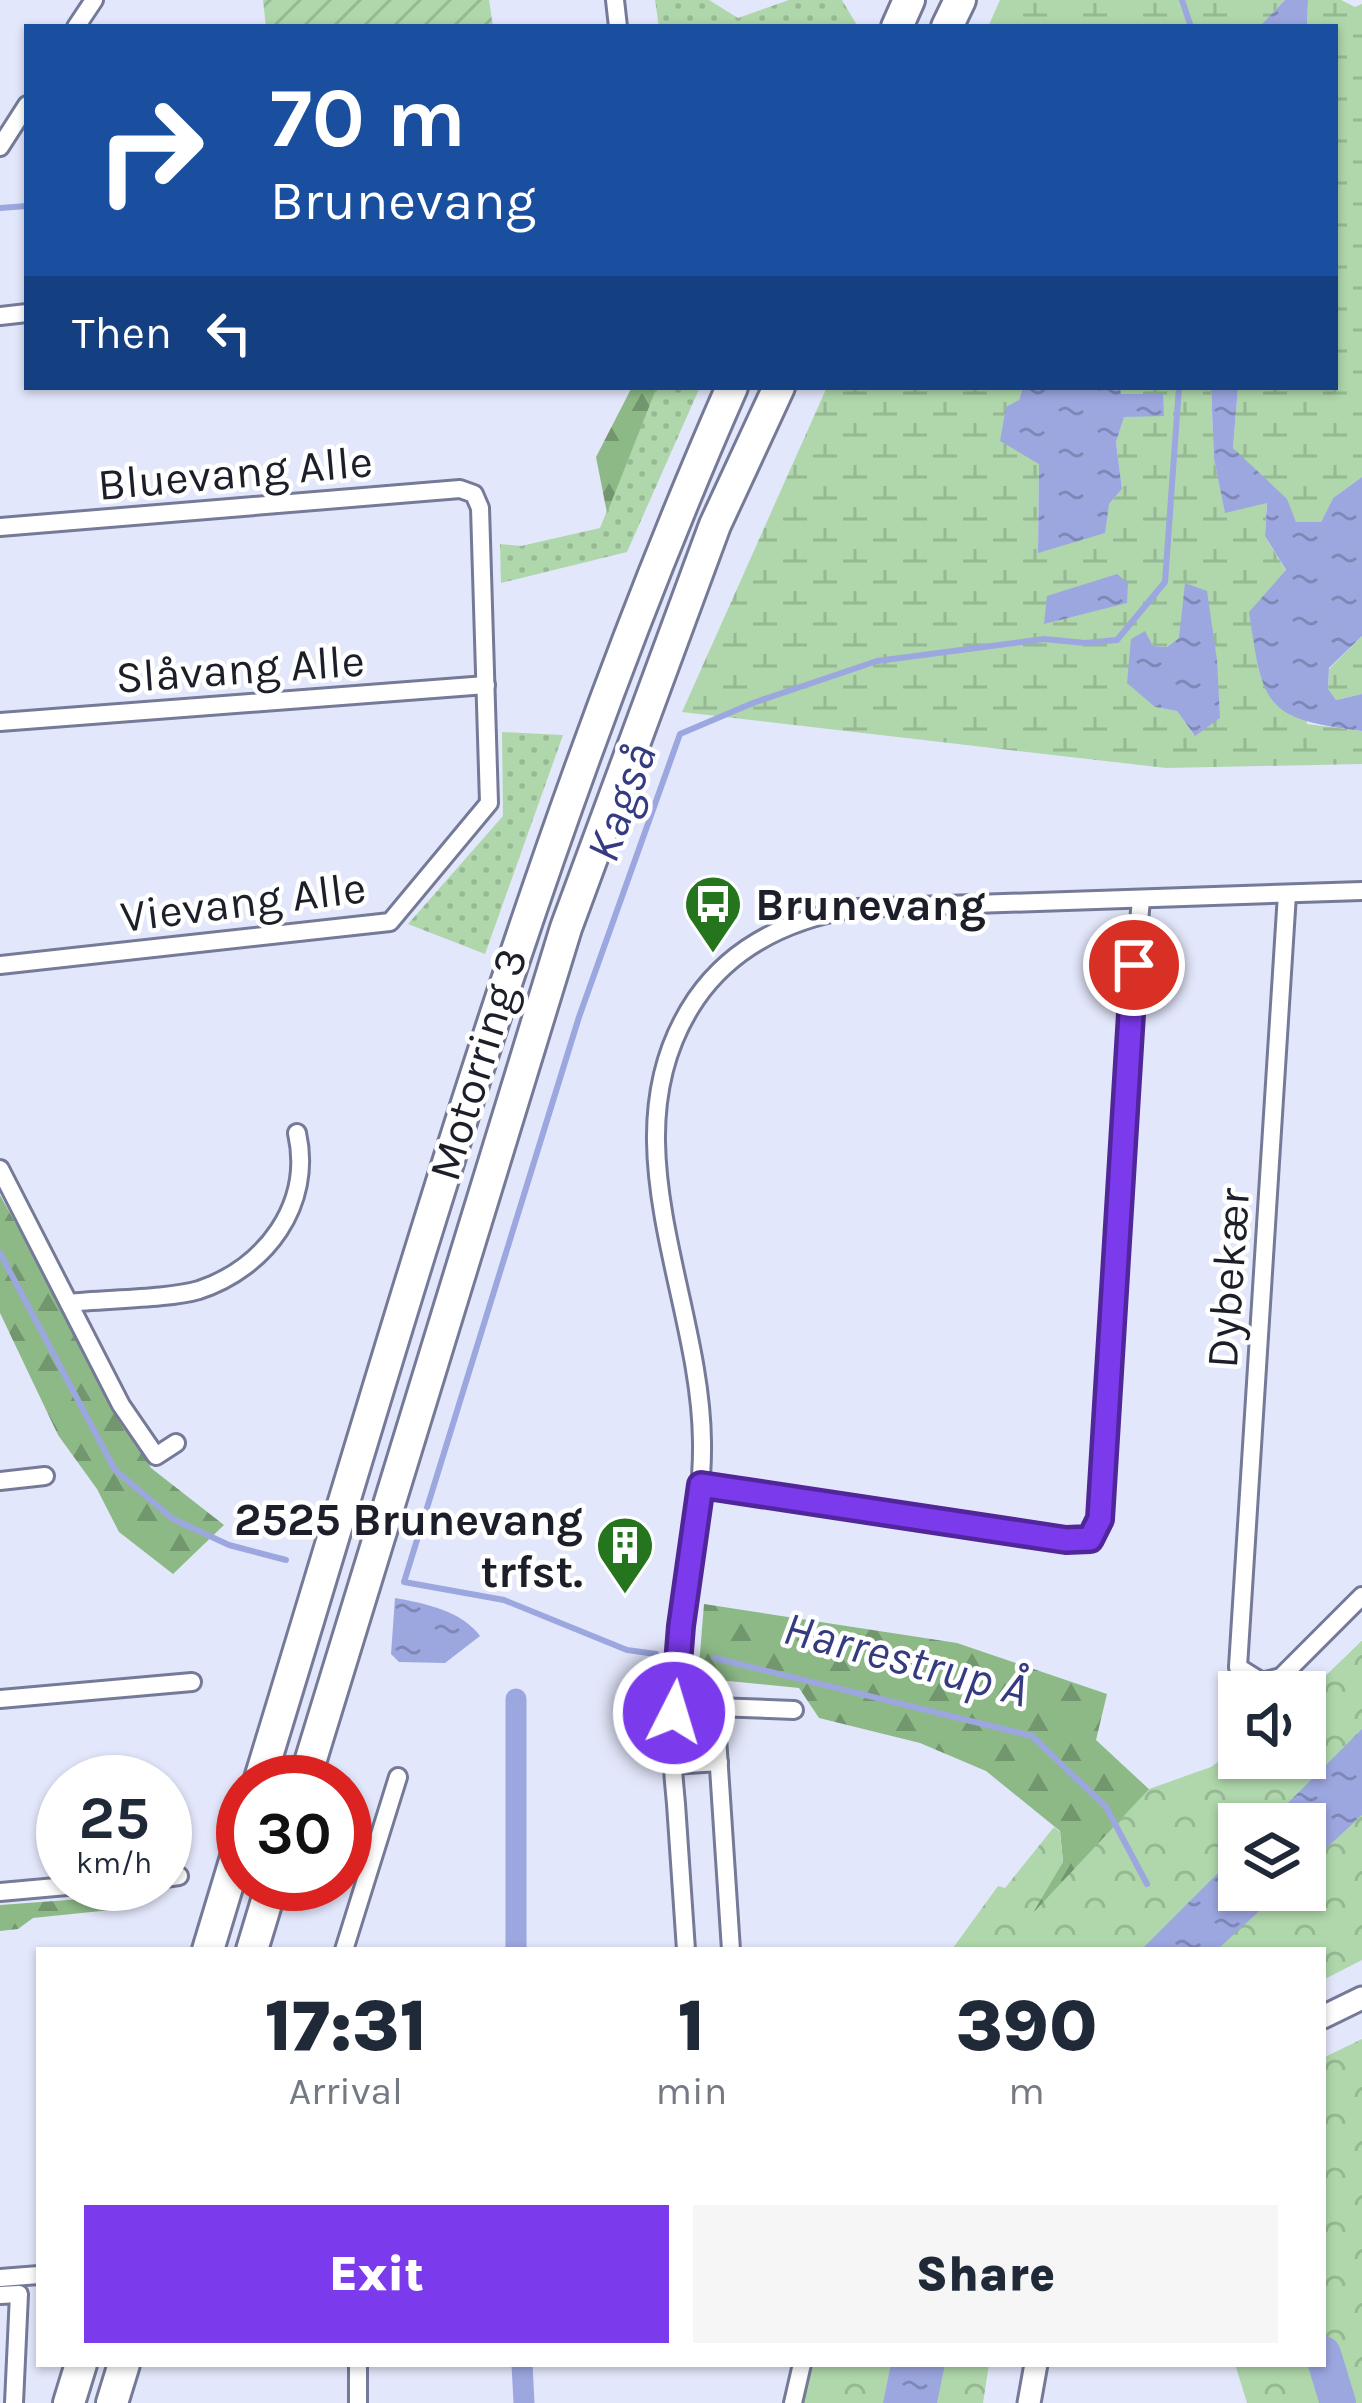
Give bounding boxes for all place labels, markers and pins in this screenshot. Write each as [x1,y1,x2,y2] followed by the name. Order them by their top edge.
[682,873,744,955] bus stop icon: Brunevang
[755,879,986,932] place label: Brunevang
[1083,914,1185,1016] pin
[234,1494,583,1598] place label: 2525 Brunevang trfst.
[594,1514,656,1596] building icon: 2525 Brunevang trfst.

